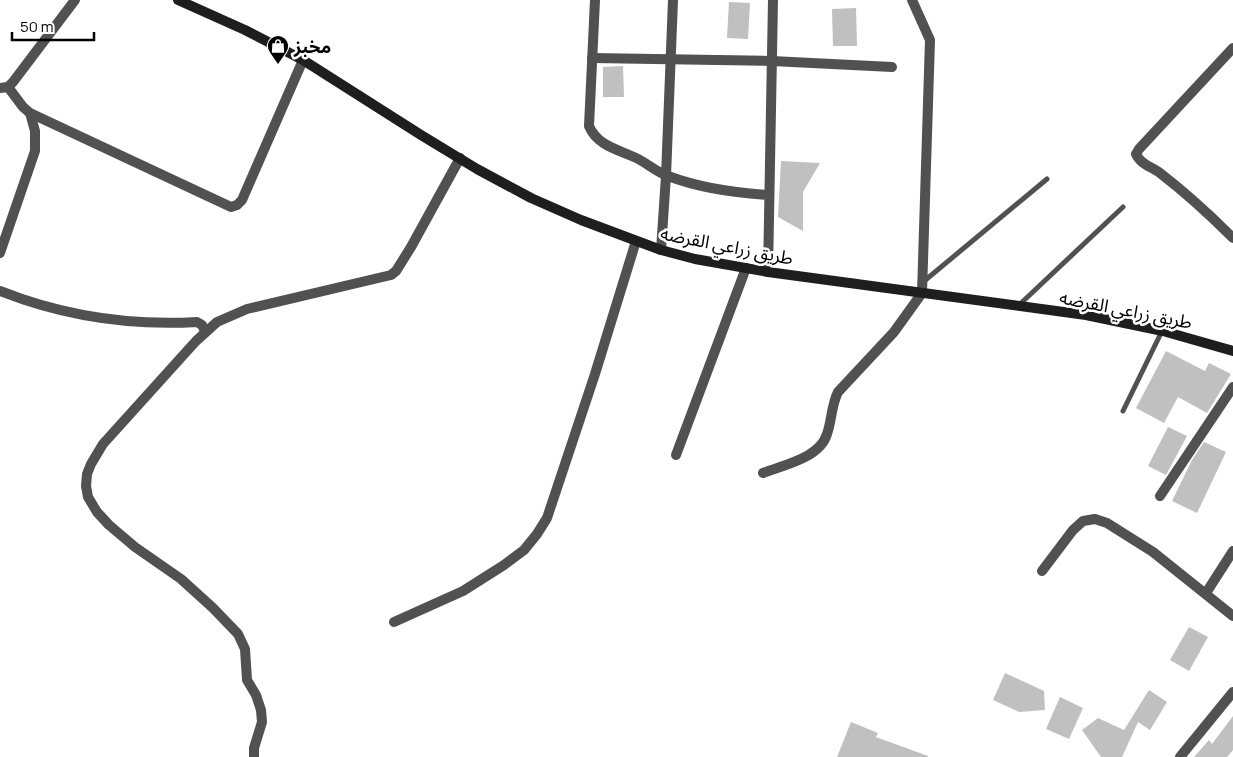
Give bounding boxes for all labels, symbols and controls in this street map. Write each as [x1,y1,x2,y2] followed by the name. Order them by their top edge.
[12,10,95,42] scale bar
[20,16,54,37] text: 50 m
[266,34,290,65] shop icon: مخبز
[293,34,331,58] place label: مخبز
[658,220,795,272] street label: طريق زراعي القرضه
[1057,284,1194,336] street label: طريق زراعي القرضه

